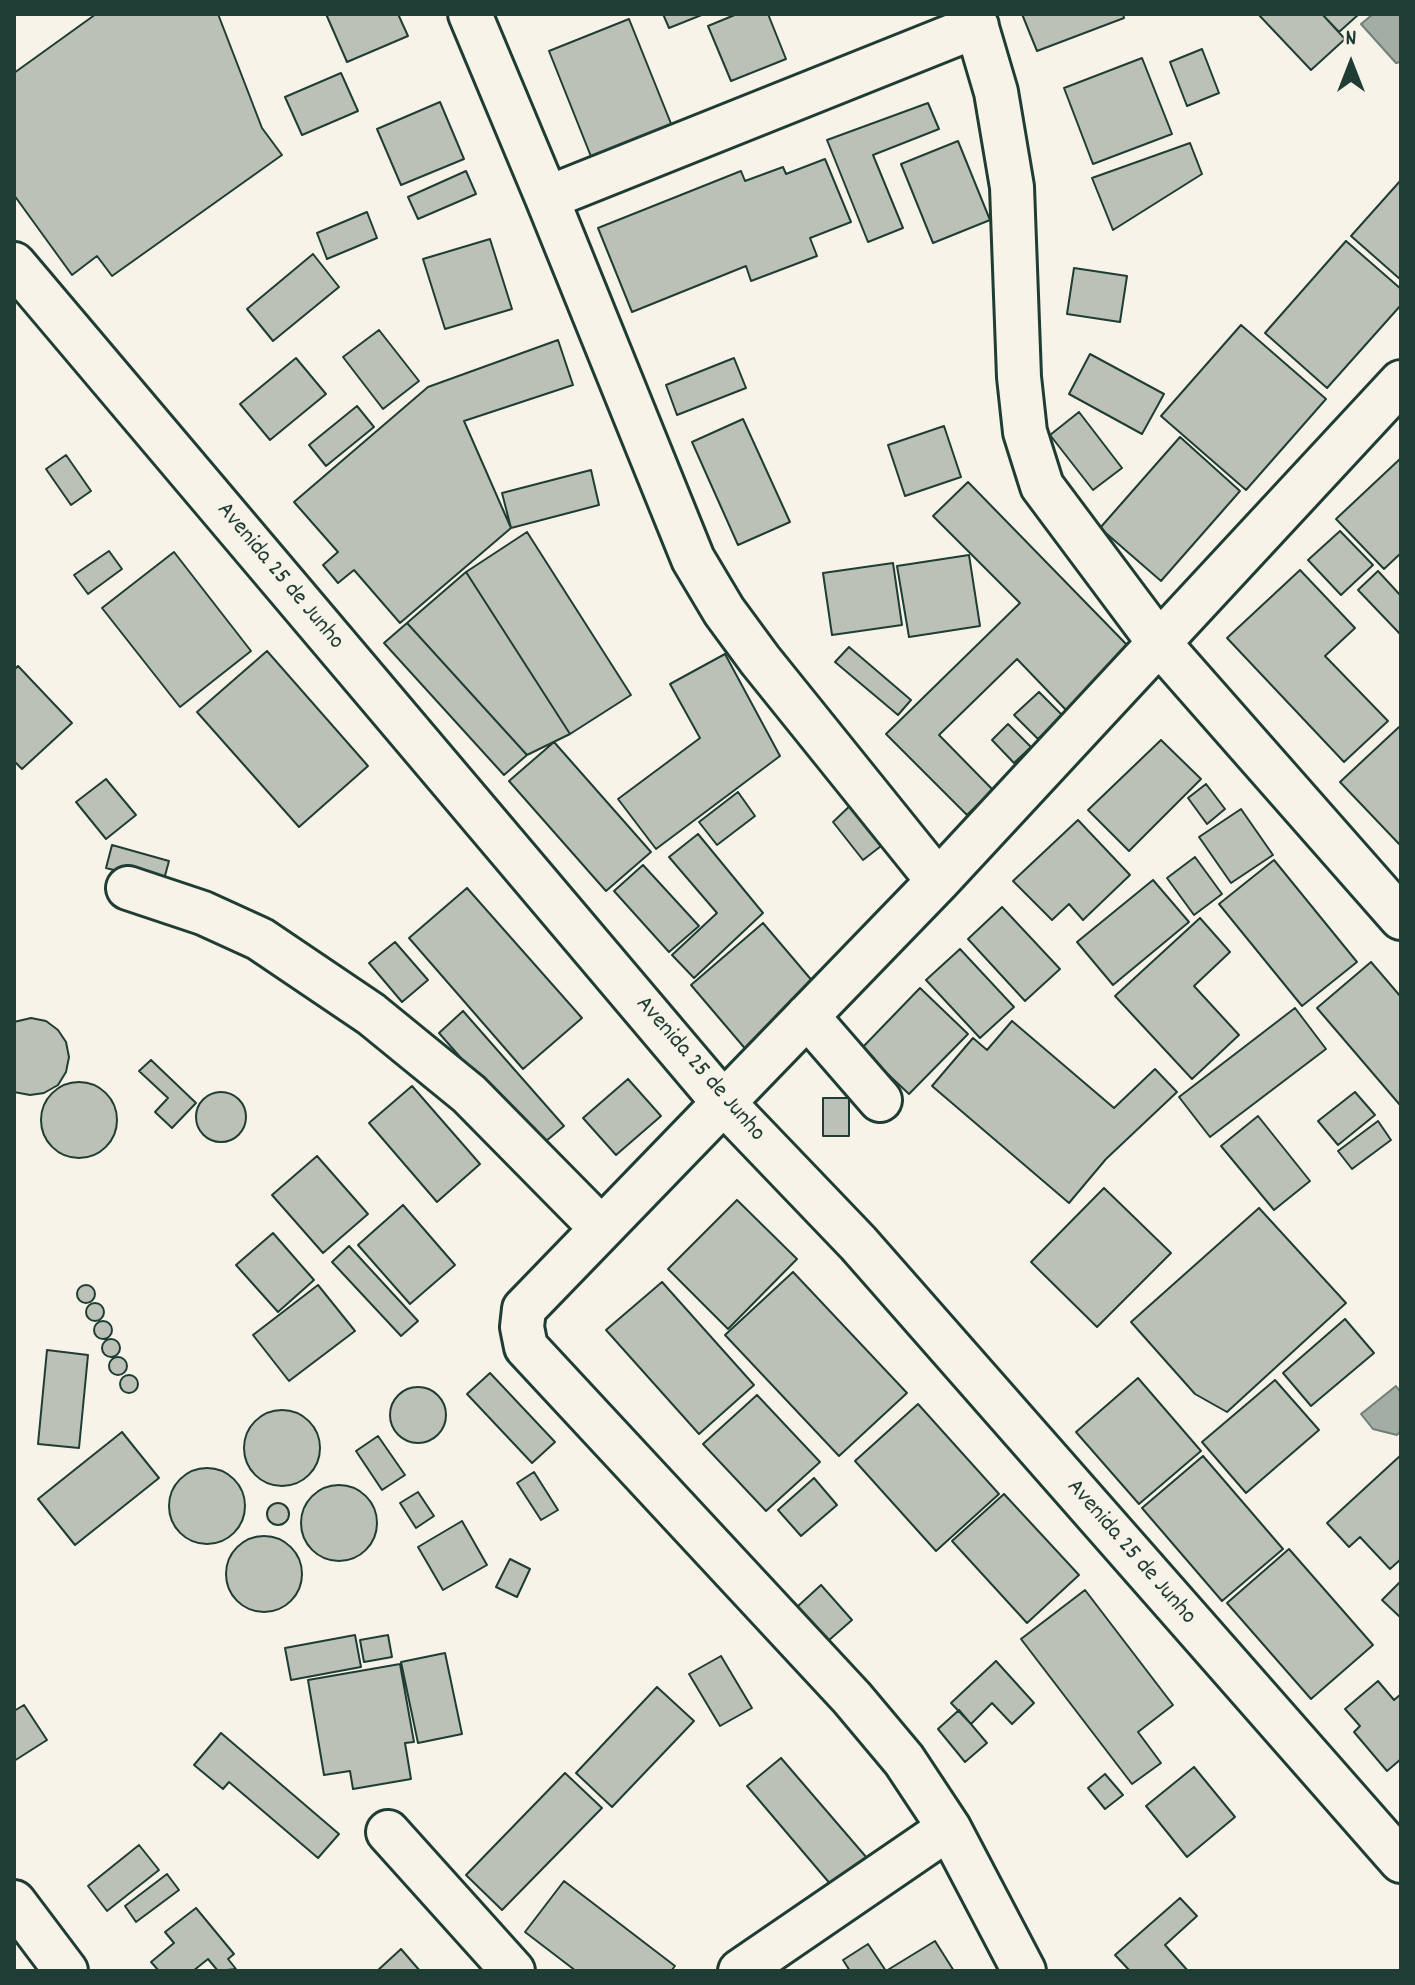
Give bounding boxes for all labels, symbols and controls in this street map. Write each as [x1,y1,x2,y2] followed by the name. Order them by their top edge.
[1311,24,1391,104] north arrow
[1346,24,1356,55] text: N
[209,497,349,657] street label: Avenida 25 de Junho
[628,991,770,1149] street label: Avenida 25 de Junho
[1059,1474,1201,1632] street label: Avenida 25 de Junho

